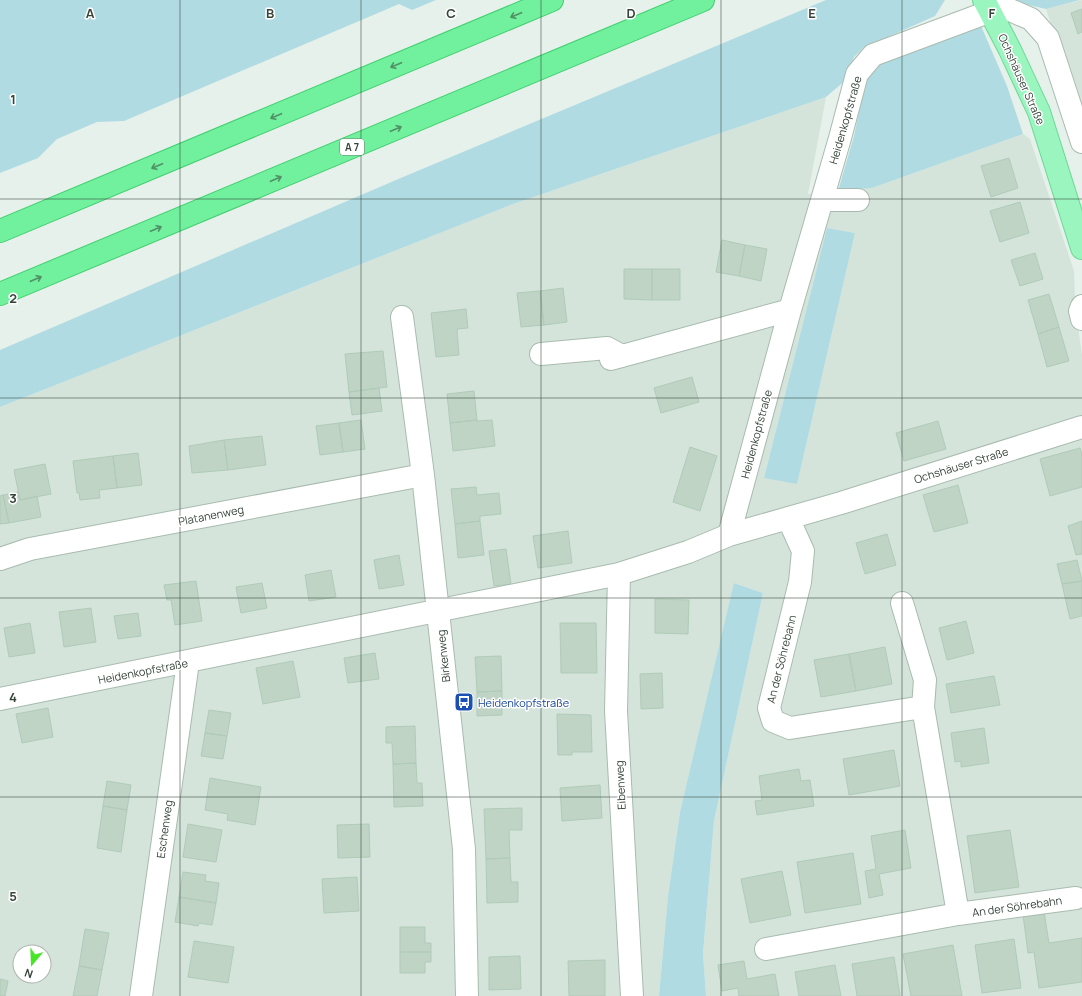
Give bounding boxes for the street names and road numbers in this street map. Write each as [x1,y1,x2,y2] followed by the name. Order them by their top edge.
[995,31,1049,127] street label: Ochshäuser Straße
[825,74,865,166] street label: Heidenkopfstraße
[340,139,364,155] road number: A 7
[737,387,775,480] street label: Heidenkopfstraße
[912,443,1011,486] street label: Ochshäuser Straße
[177,501,245,529] street label: Platanenweg
[763,613,799,705] street label: An der Söhrebahn
[433,629,453,683] street label: Birkenweg
[97,655,190,687] street label: Heidenkopfstraße
[611,760,629,810] street label: Eibenweg
[152,799,176,859] street label: Eschenweg
[971,892,1063,920] street label: An der Söhrebahn

